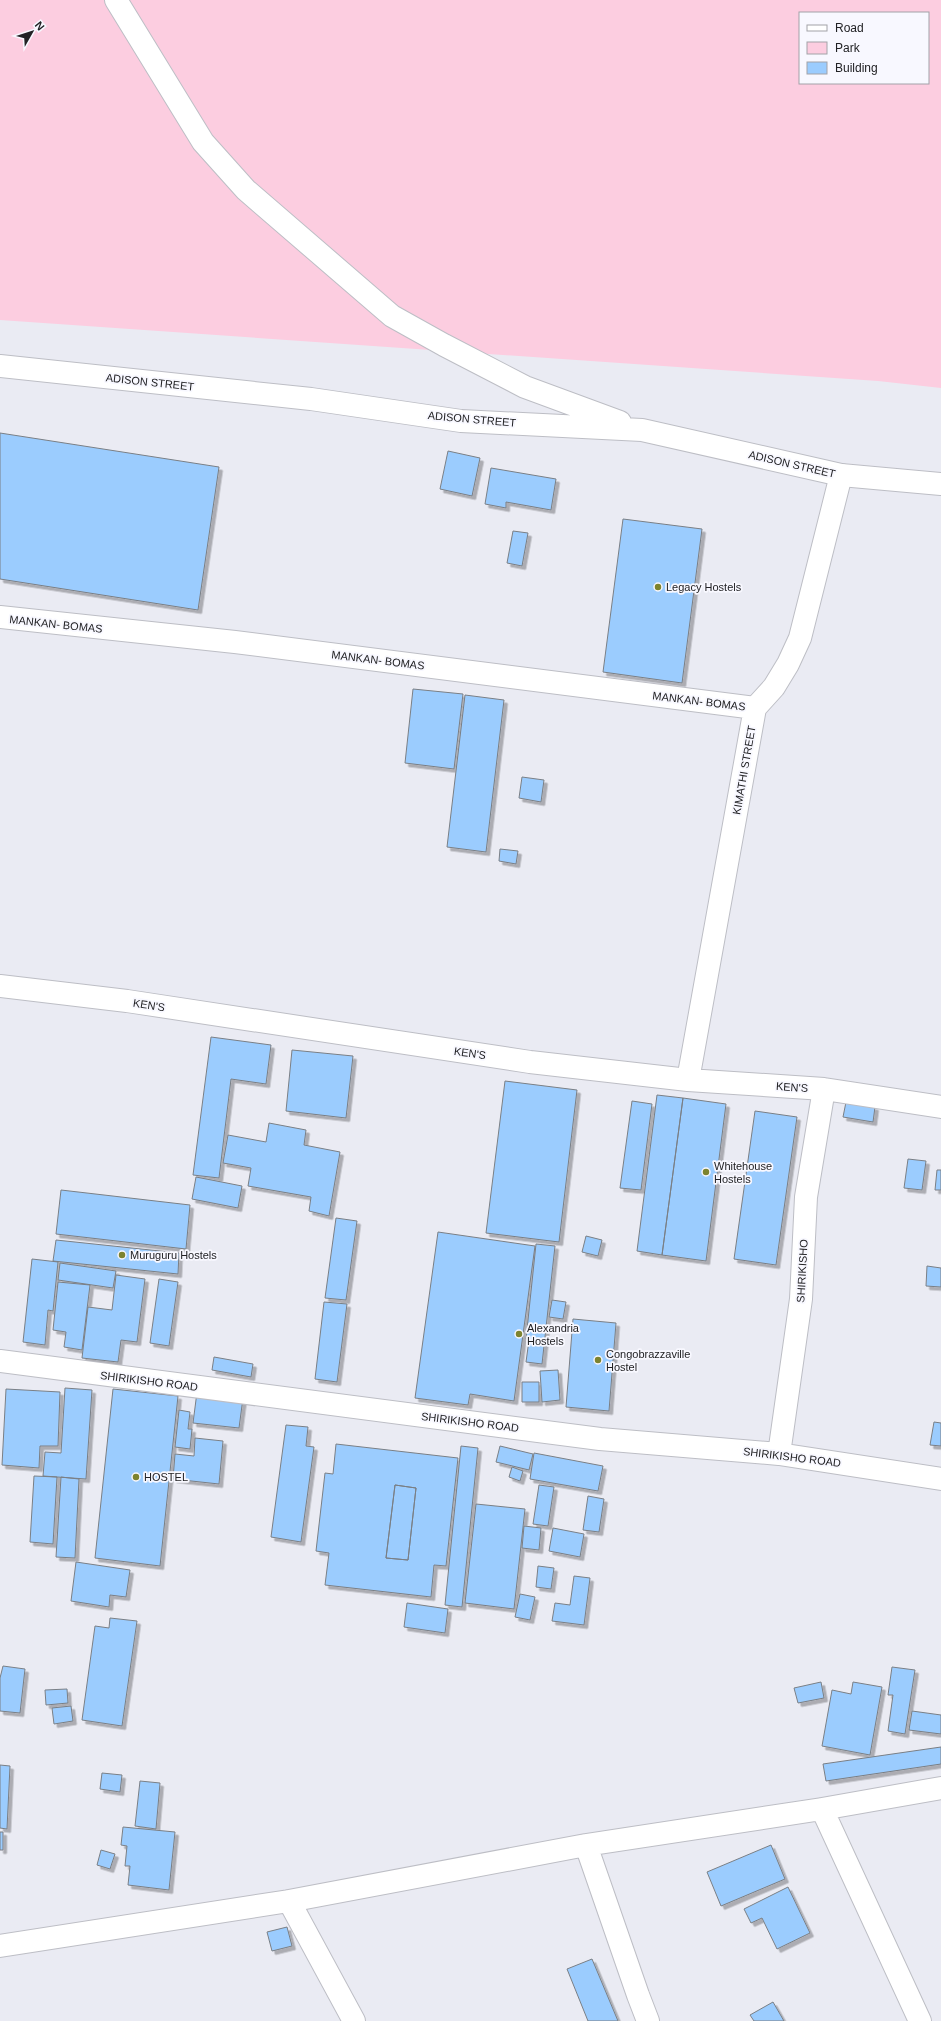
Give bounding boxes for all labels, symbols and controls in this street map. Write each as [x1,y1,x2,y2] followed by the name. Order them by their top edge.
[12,12,52,52] north arrow
[799,12,929,84] legend
[33,19,47,33] text: N
[835,21,864,35] text: Road
[835,41,861,55] text: Park
[835,61,878,75] text: Building
[105,371,195,393] street label: ADISON STREET
[427,409,517,429] street label: ADISON STREET
[747,448,837,480] street label: ADISON STREET
[666,581,742,593] place label: Legacy Hostels
[653,582,663,592] marker: Legacy Hostels
[9,613,103,635] street label: MANKAN- BOMAS
[331,648,425,672] street label: MANKAN- BOMAS
[652,689,746,713] street label: MANKAN- BOMAS
[730,724,758,815] street label: KIMATHI STREET
[132,997,166,1013] street label: KEN'S
[453,1045,487,1061] street label: KEN'S
[776,1080,808,1094] street label: KEN'S
[714,1160,772,1185] place label: Whitehouse Hostels
[701,1167,711,1177] marker: Whitehouse Hostels
[794,1239,810,1303] street label: SHIRIKISHO
[130,1249,217,1261] place label: Muruguru Hostels
[117,1250,127,1260] marker: Muruguru Hostels
[527,1322,580,1347] place label: Alexandria Hostels
[514,1329,524,1339] marker: Alexandria Hostels
[606,1348,690,1373] place label: Congobrazzaville Hostel
[593,1355,603,1365] marker: Congobrazzaville Hostel
[99,1369,199,1393] street label: SHIRIKISHO ROAD
[420,1410,520,1434] street label: SHIRIKISHO ROAD
[742,1445,842,1469] street label: SHIRIKISHO ROAD
[144,1471,188,1483] place label: HOSTEL
[131,1472,141,1482] marker: HOSTEL

